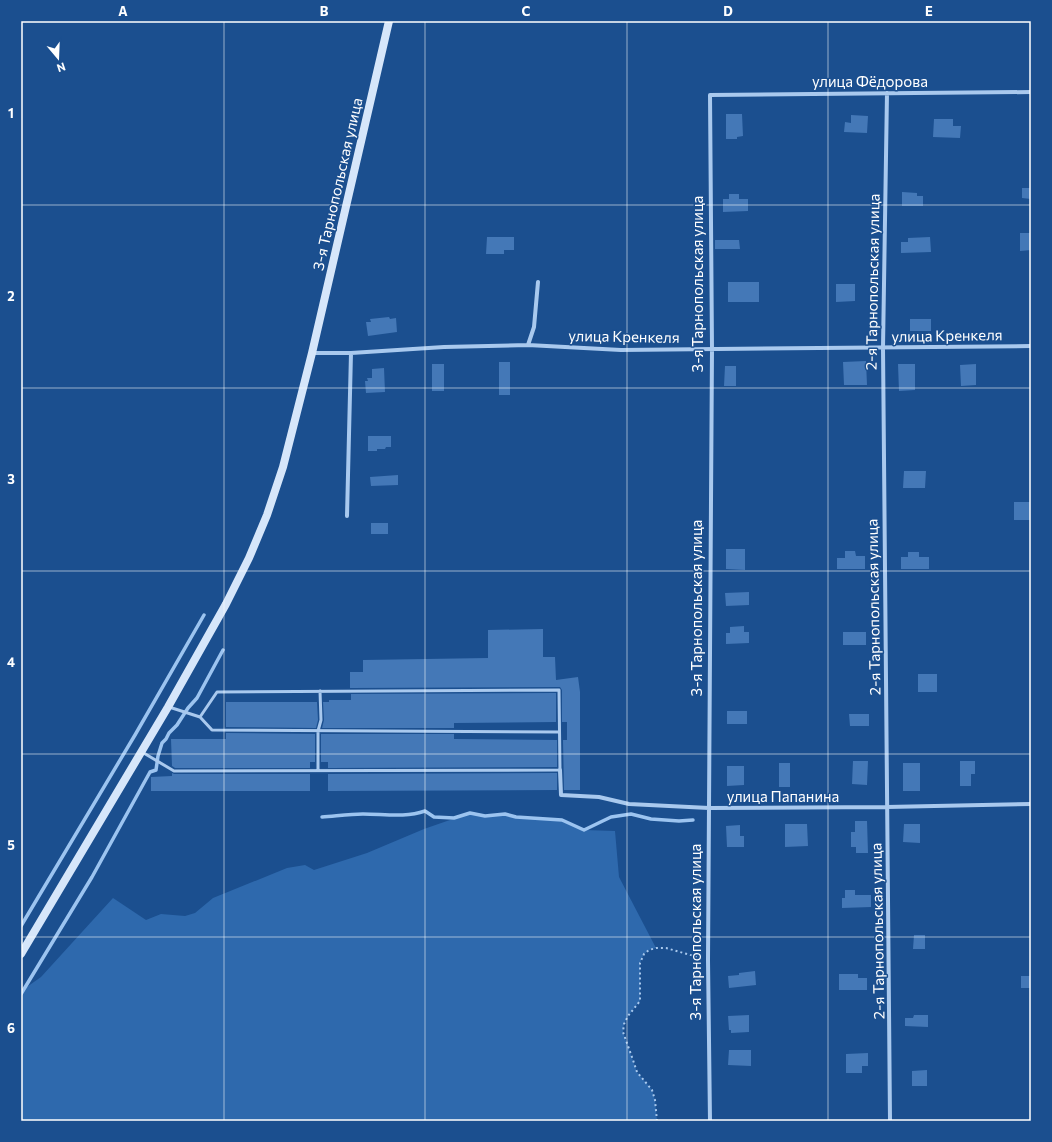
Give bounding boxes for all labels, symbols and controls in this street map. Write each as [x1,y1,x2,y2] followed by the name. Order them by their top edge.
[118,3,128,19] text: A
[320,3,329,19] text: B
[522,3,531,19] text: C
[723,3,733,19] text: D
[925,3,933,19] text: E
[38,38,78,78] north arrow
[55,60,67,75] text: N
[812,72,928,90] street label: улица Фёдорова
[308,96,366,272] street label: 3-я Тарнопольская улица
[8,105,14,121] text: 1
[861,194,883,370] street label: 2-я Тарнопольская улица
[688,196,706,372] street label: 3-я Тарнопольская улица
[7,288,15,304] text: 2
[891,325,1003,345] street label: улица Кренкеля
[568,326,680,346] street label: улица Кренкеля
[7,471,15,487] text: 3
[862,519,884,695] street label: 2-я Тарнопольская улица
[687,520,705,696] street label: 3-я Тарнопольская улица
[7,654,15,670] text: 4
[727,787,839,805] street label: улица Папанина
[7,837,15,853] text: 5
[866,843,888,1019] street label: 2-я Тарнопольская улица
[686,844,704,1020] street label: 3-я Тарнопольская улица
[7,1020,15,1036] text: 6

